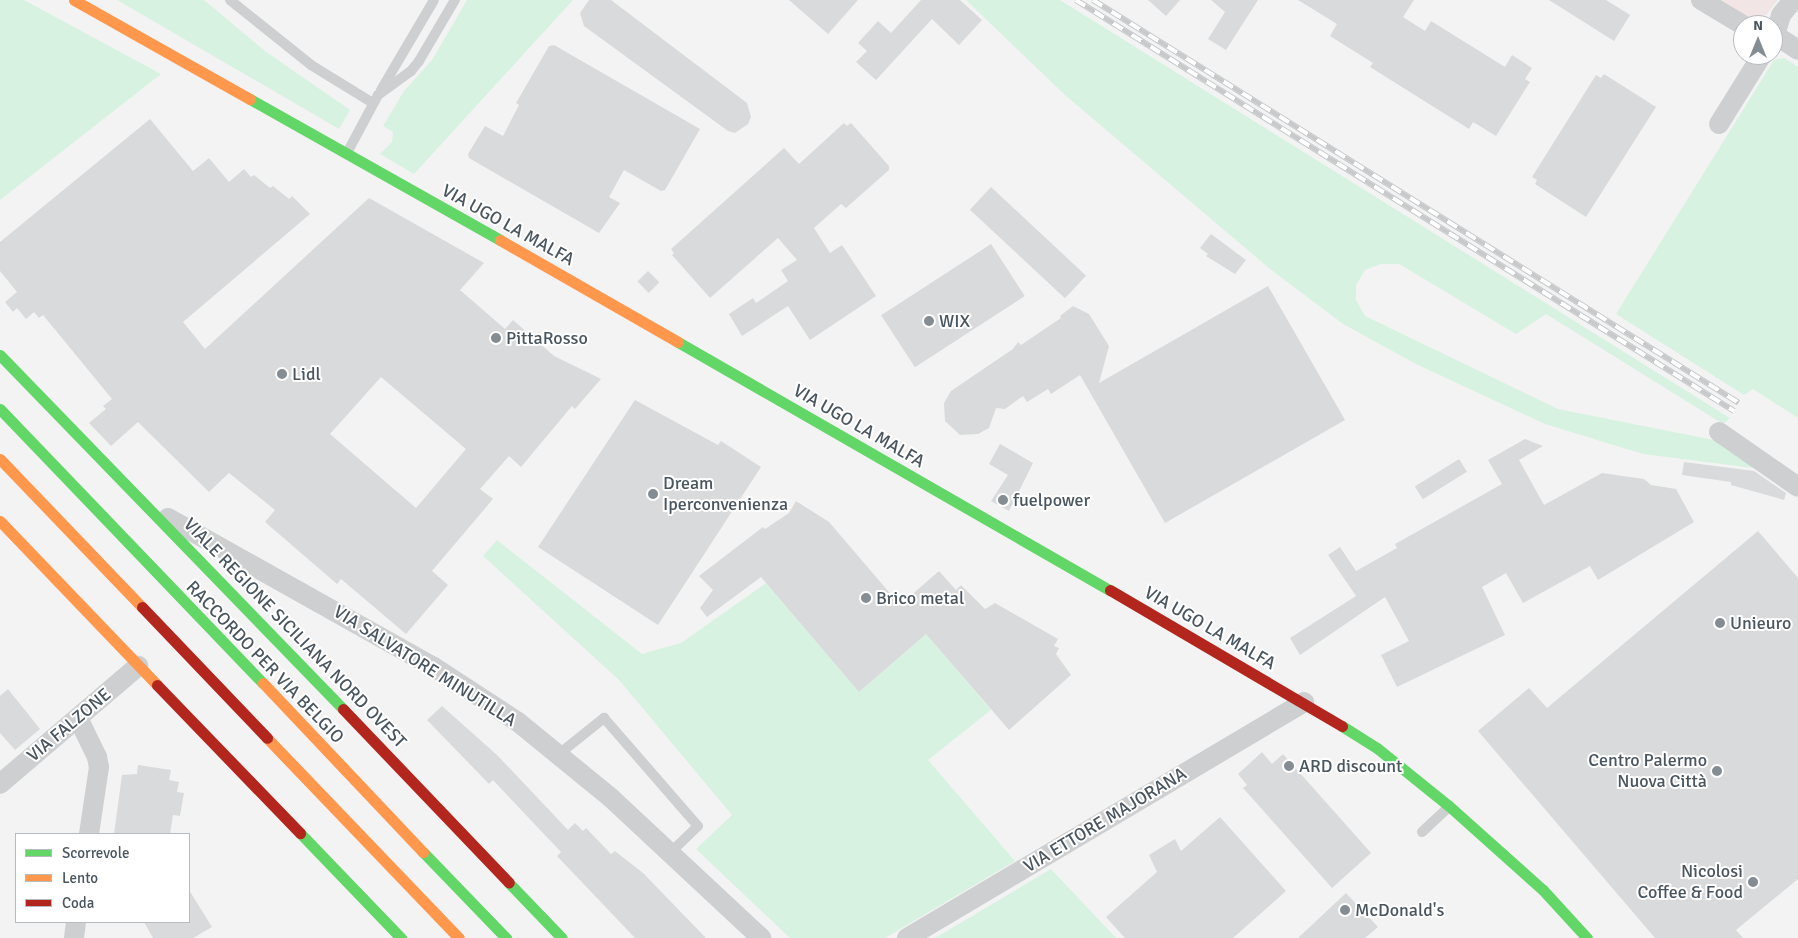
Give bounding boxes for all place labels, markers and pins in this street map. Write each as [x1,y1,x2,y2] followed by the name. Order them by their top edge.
[939,310,970,332] place label: WIX
[923,315,935,327] marker: WIX
[506,327,588,349] place label: PittaRosso
[490,332,502,344] marker: PittaRosso
[292,363,321,385] place label: Lidl
[276,368,288,380] marker: Lidl
[663,473,788,516] place label: Dream Iperconvenienza
[647,488,659,500] marker: Dream Iperconvenienza
[1013,489,1090,511] place label: fuelpower
[997,494,1009,506] marker: fuelpower
[876,587,964,609] place label: Brico metal
[860,592,872,604] marker: Brico metal
[1730,612,1791,634] place label: Unieuro
[1714,617,1726,629] marker: Unieuro
[1588,750,1707,792] place label: Centro Palermo Nuova Città
[1299,755,1402,777] place label: ARD discount
[1283,760,1295,772] marker: ARD discount
[1711,765,1723,777] marker: Centro Palermo Nuova Città
[1637,861,1743,904] place label: Nicolosi Coffee & Food
[1747,876,1759,888] marker: Nicolosi Coffee & Food
[1355,899,1444,921] place label: McDonald's
[1339,904,1351,916] marker: McDonald's

